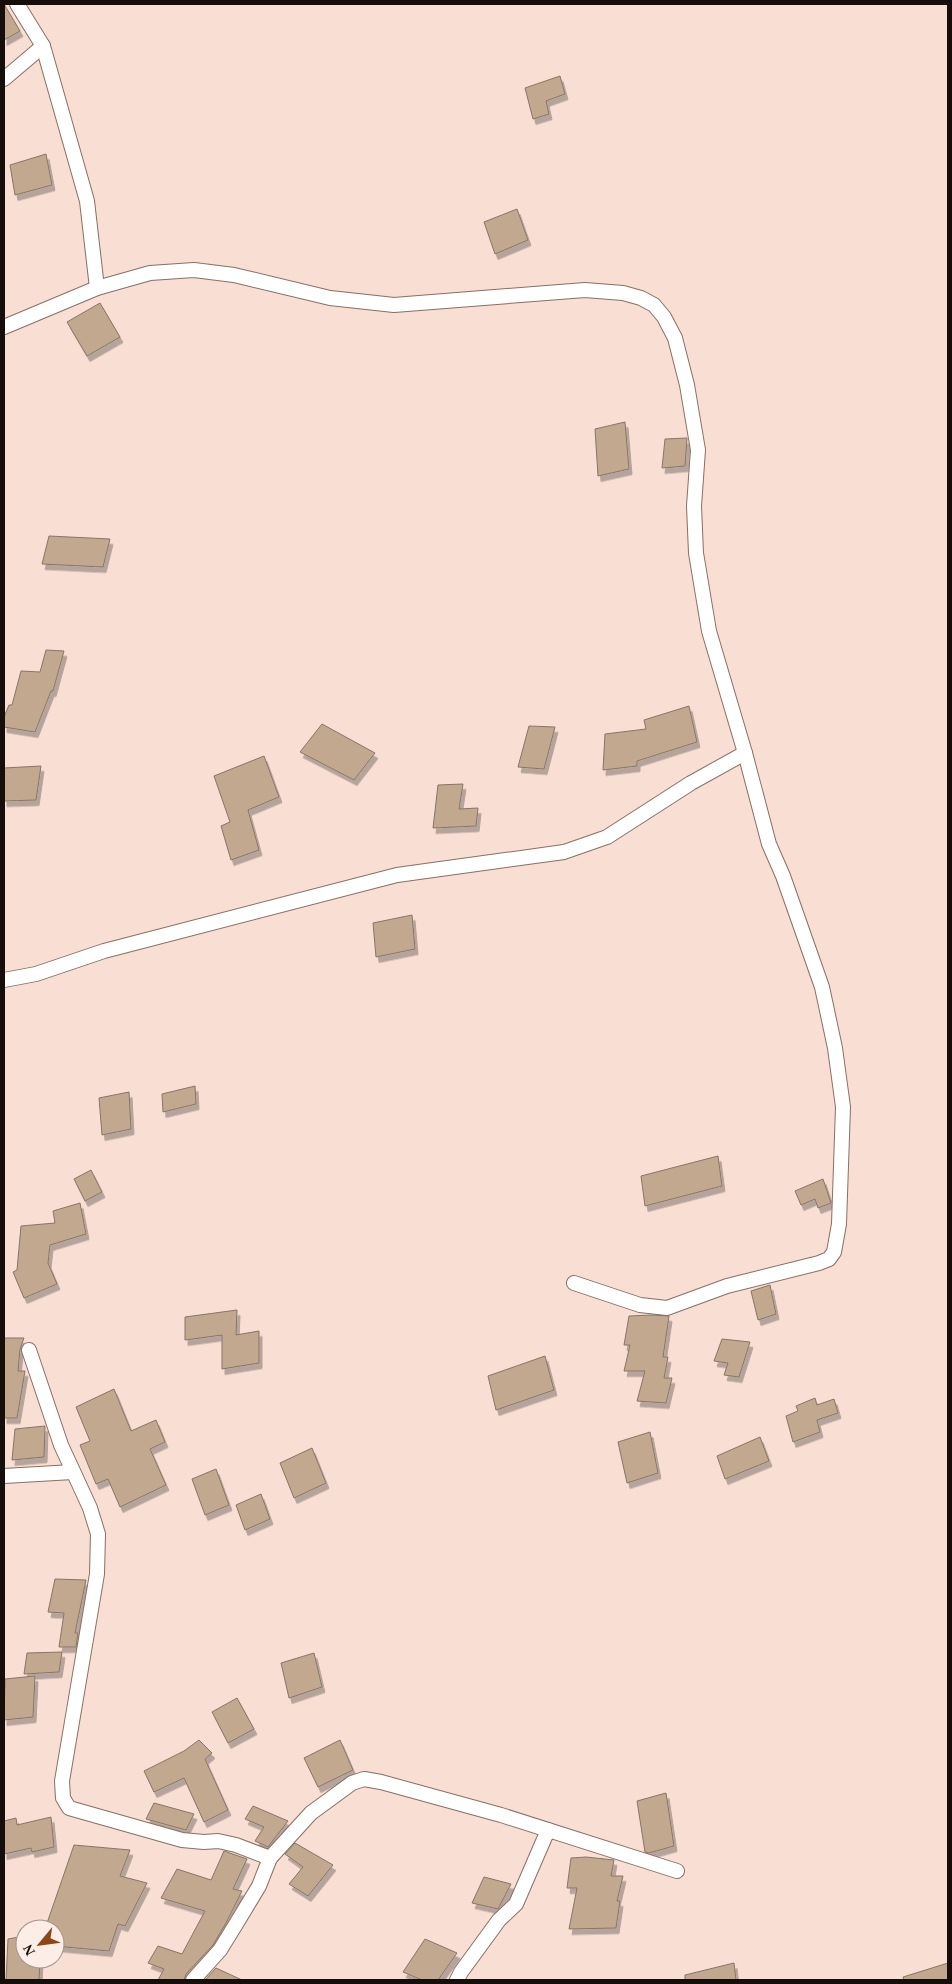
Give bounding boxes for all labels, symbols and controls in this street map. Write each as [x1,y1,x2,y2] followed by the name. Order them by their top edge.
[15,1919,65,1969] north arrow
[20,1942,38,1958] text: N

